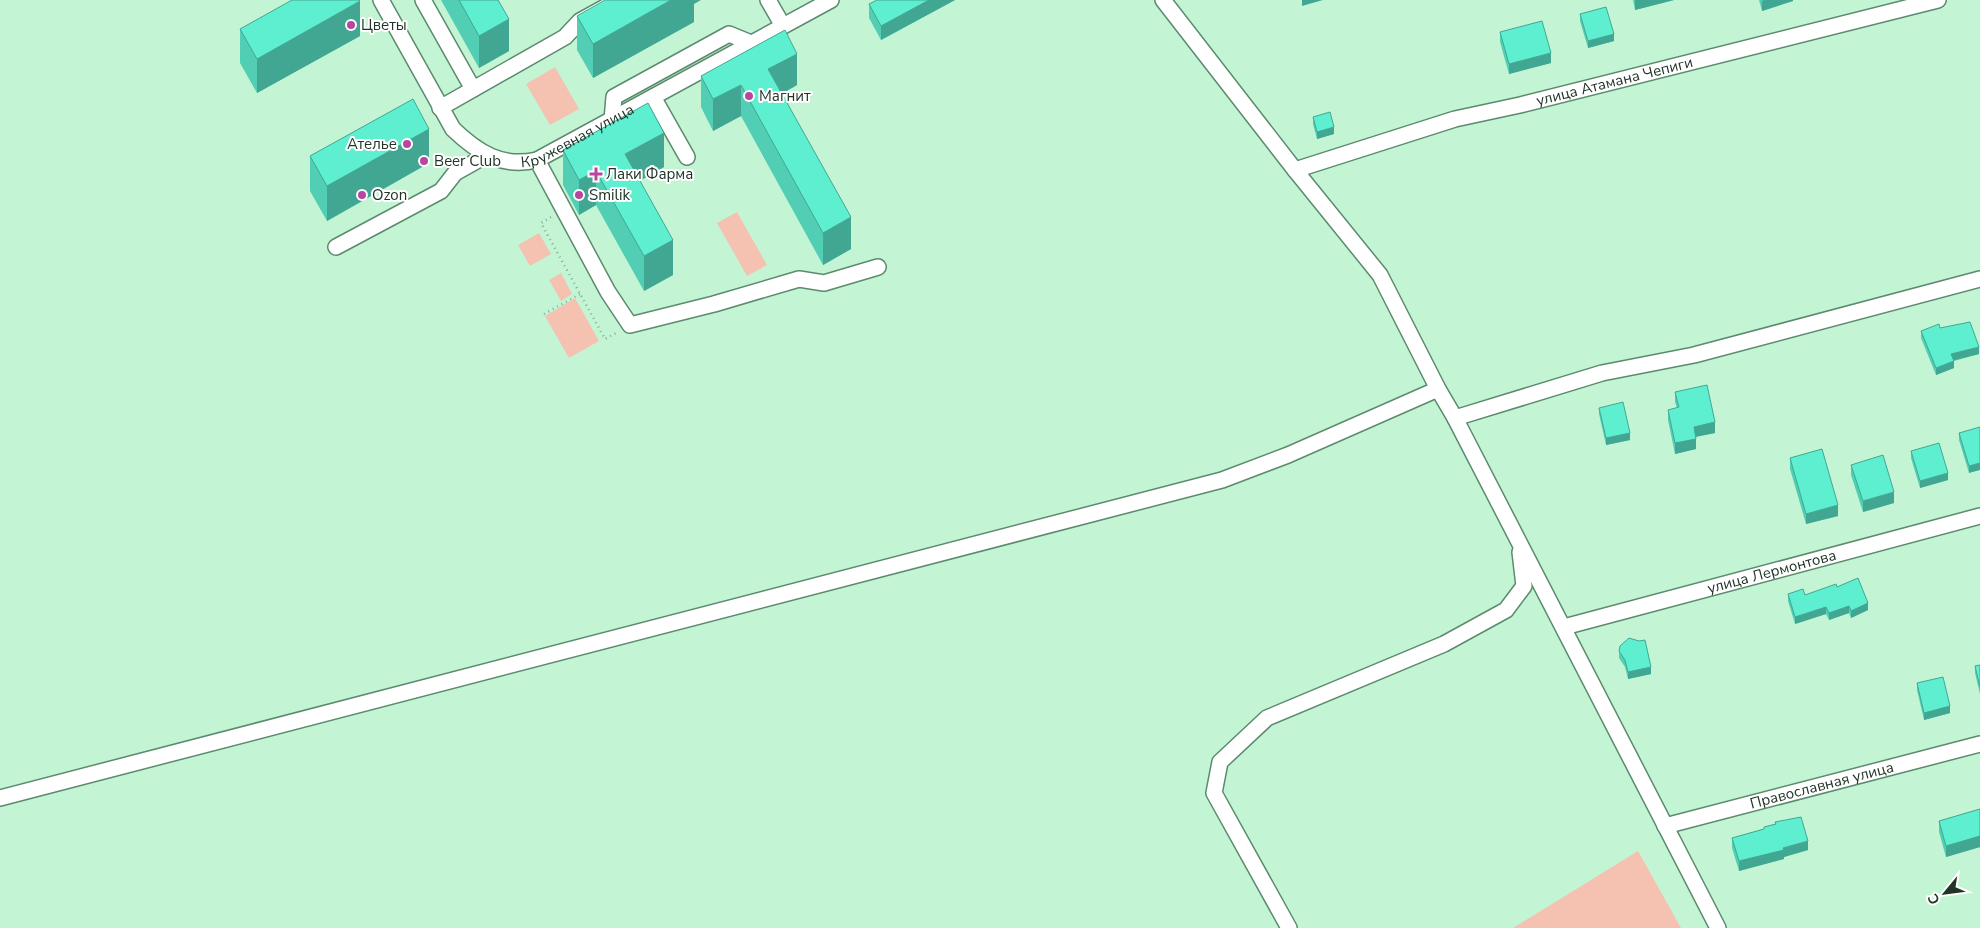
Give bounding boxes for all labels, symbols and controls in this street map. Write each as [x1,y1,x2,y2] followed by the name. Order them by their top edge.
[361,15,407,35] place label: Цветы
[345,19,357,31] marker: Цветы
[1534,52,1695,111] street label: улица Атамана Чепиги
[759,86,811,106] place label: Магнит
[743,90,755,102] marker: Магнит
[520,99,637,172] street label: Кружевная улица
[347,134,397,154] place label: Ателье
[401,138,413,150] marker: Ателье
[434,151,501,171] place label: Beer Club
[418,155,430,167] marker: Beer Club
[606,164,693,184] place label: Лаки Фарма
[590,168,602,180] marker: Лаки Фарма
[372,185,407,205] place label: Ozon
[589,185,630,205] place label: Smilik
[356,189,368,201] marker: Ozon
[573,189,585,201] marker: Smilik
[1705,545,1838,598] street label: улица Лермонтова
[1748,757,1896,813] street label: Православная улица
[1920,868,1970,918] north arrow
[1923,890,1945,908] text: С

